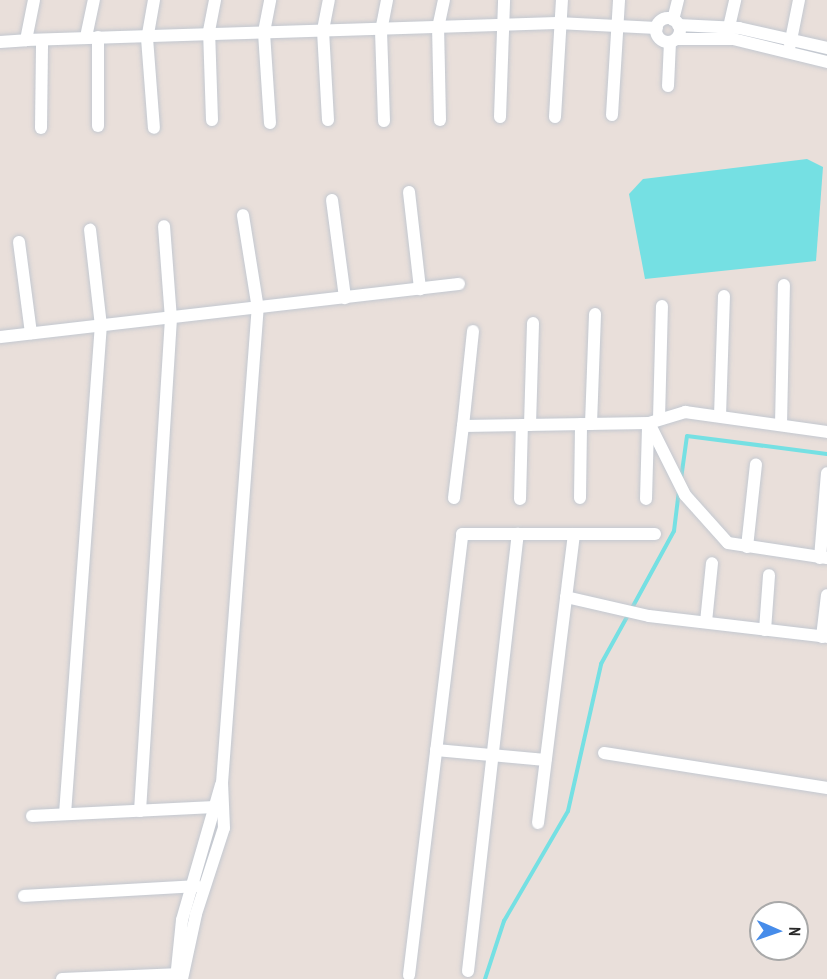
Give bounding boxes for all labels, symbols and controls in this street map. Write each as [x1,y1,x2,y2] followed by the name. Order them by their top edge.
[749,901,809,961] north arrow
[785,927,805,936] text: N

